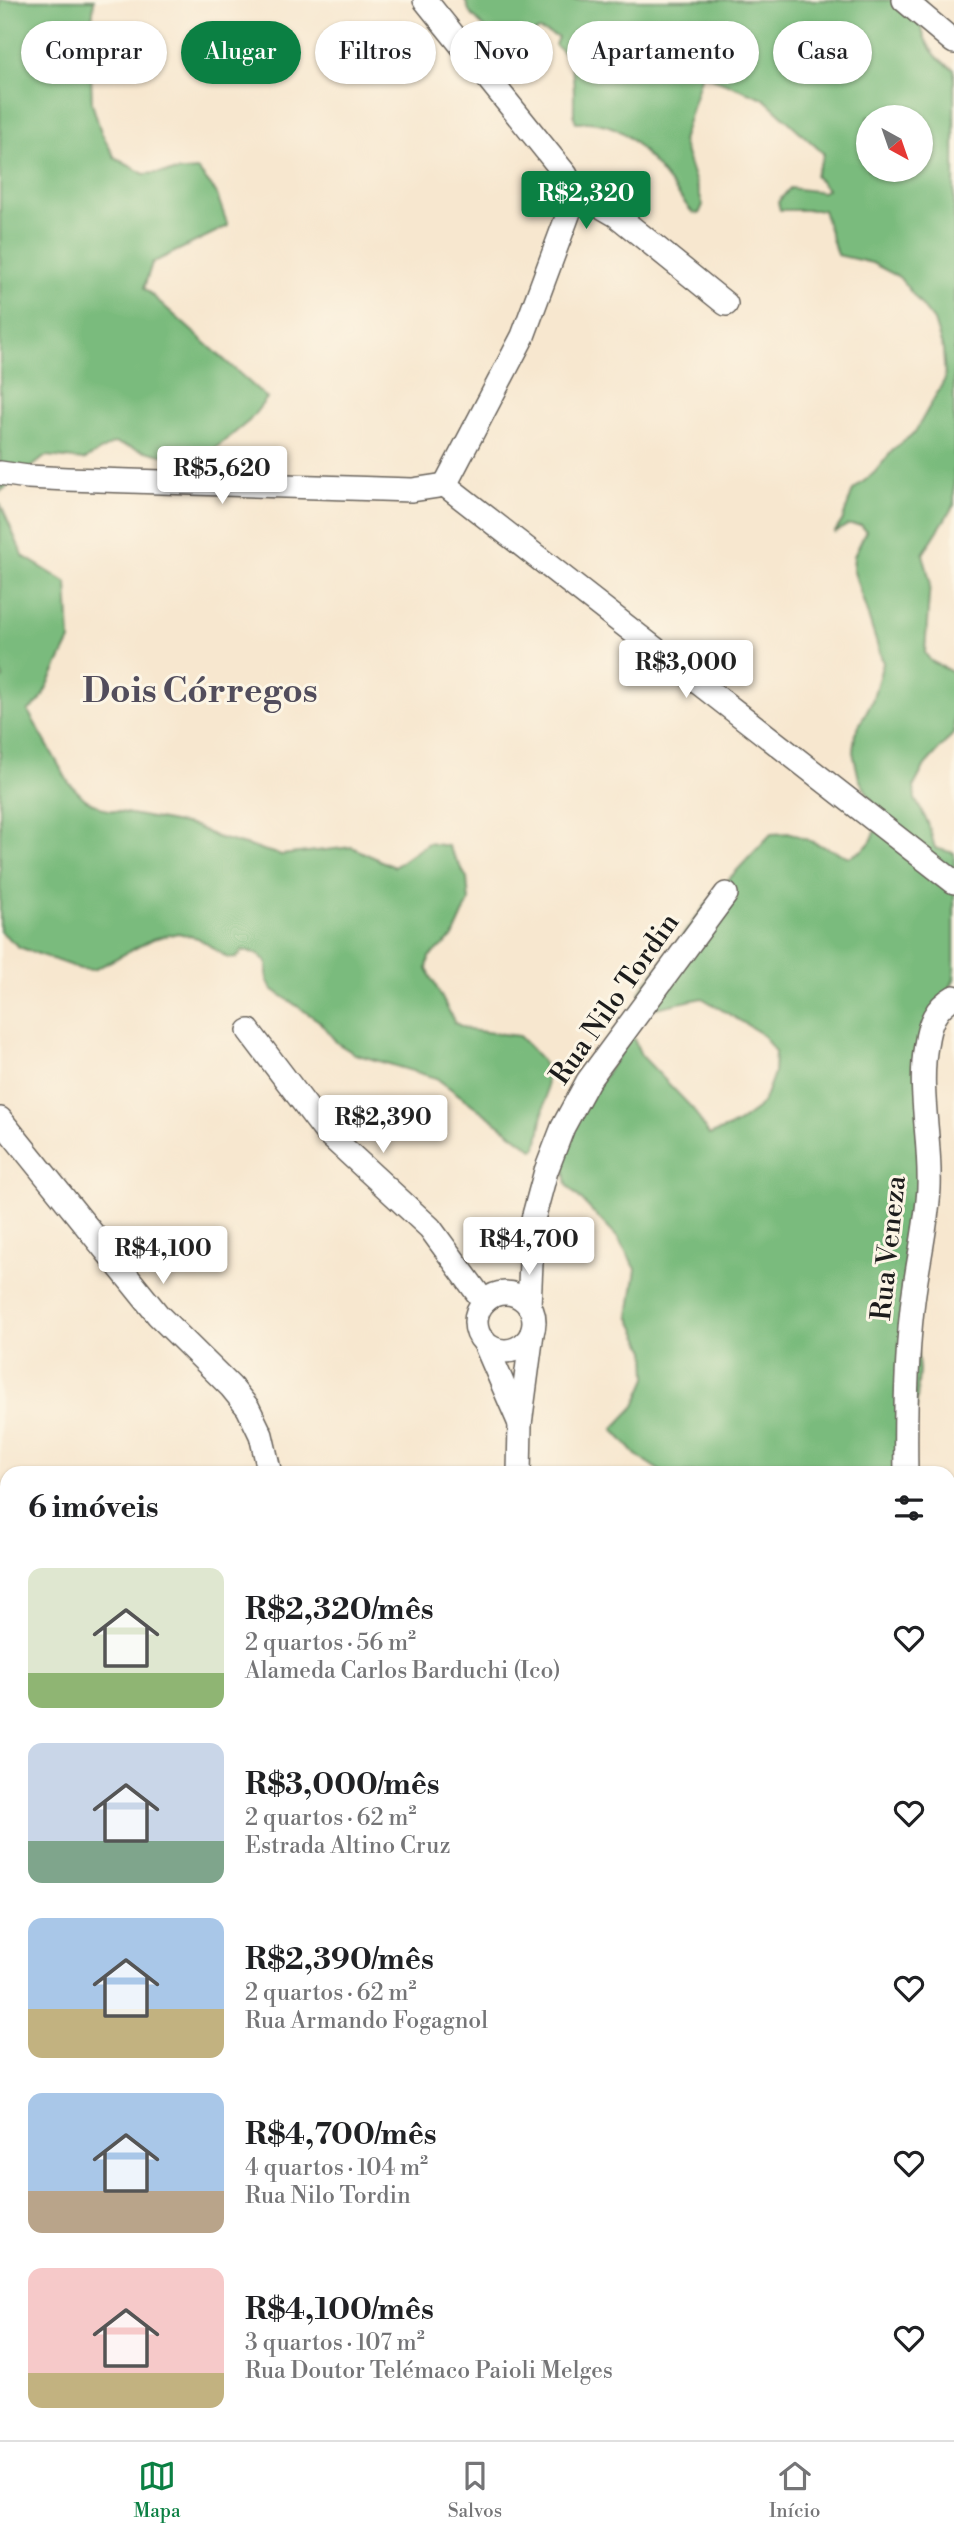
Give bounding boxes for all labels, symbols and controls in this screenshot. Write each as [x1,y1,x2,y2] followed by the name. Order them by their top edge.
[21,21,167,84] chip: Comprar
[181,21,301,84] chip: Alugar
[315,21,436,84] chip: Filtros
[450,21,553,84] chip: Novo
[567,21,759,84] chip: Apartamento
[773,21,872,84] chip: Casa
[856,105,933,182] north arrow
[856,105,933,182] map controls
[521,172,651,231] pin: R$2,320
[537,180,635,208] text: R$2,320
[157,447,287,506] pin: R$5,620
[173,455,271,483] text: R$5,620
[621,640,751,700] pin: R$3,000
[635,649,737,677] text: R$3,000
[82,670,318,713] district label: Dois Córregos
[543,906,687,1092] street label: Rua Nilo Tordin
[318,1096,448,1155] pin: R$2,390
[334,1104,432,1132] text: R$2,390
[864,1173,914,1322] street label: Rua Veneza
[464,1218,594,1277] pin: R$4,700
[98,1226,228,1286] pin: R$4,100
[479,1226,579,1254] text: R$4,700
[114,1235,212,1263] text: R$4,100
[28,1489,159,1527] text: 6 imóveis
[890,1489,928,1527] icon: filters
[245,1591,434,1629] text: R$2,320/mês
[84,1596,168,1680] icon: home
[890,1619,928,1657] icon: heart
[245,1629,416,1657] text: 2 quartos · 56 m²
[245,1657,561,1685] text: Alameda Carlos Barduchi (Ico)
[245,1766,440,1804] text: R$3,000/mês
[84,1771,168,1855] icon: home
[890,1794,928,1832] icon: heart
[245,1804,417,1832] text: 2 quartos · 62 m²
[245,1832,450,1860] text: Estrada Altino Cruz
[245,1941,434,1979] text: R$2,390/mês
[84,1946,168,2030] icon: home
[890,1969,928,2007] icon: heart
[245,1979,417,2007] text: 2 quartos · 62 m²
[245,2007,488,2035] text: Rua Armando Fogagnol
[245,2116,437,2154] text: R$4,700/mês
[84,2121,168,2205] icon: home
[890,2144,928,2182] icon: heart
[245,2154,428,2182] text: 4 quartos · 104 m²
[245,2182,411,2210] text: Rua Nilo Tordin
[245,2291,434,2329] text: R$4,100/mês
[84,2296,168,2380] icon: home
[890,2319,928,2357] icon: heart
[245,2329,425,2357] text: 3 quartos · 107 m²
[245,2357,613,2385] text: Rua Doutor Telémaco Paioli Melges
[134,2457,181,2523] tab: Mapa
[448,2457,502,2523] tab: Salvos
[769,2457,820,2523] tab: Início

